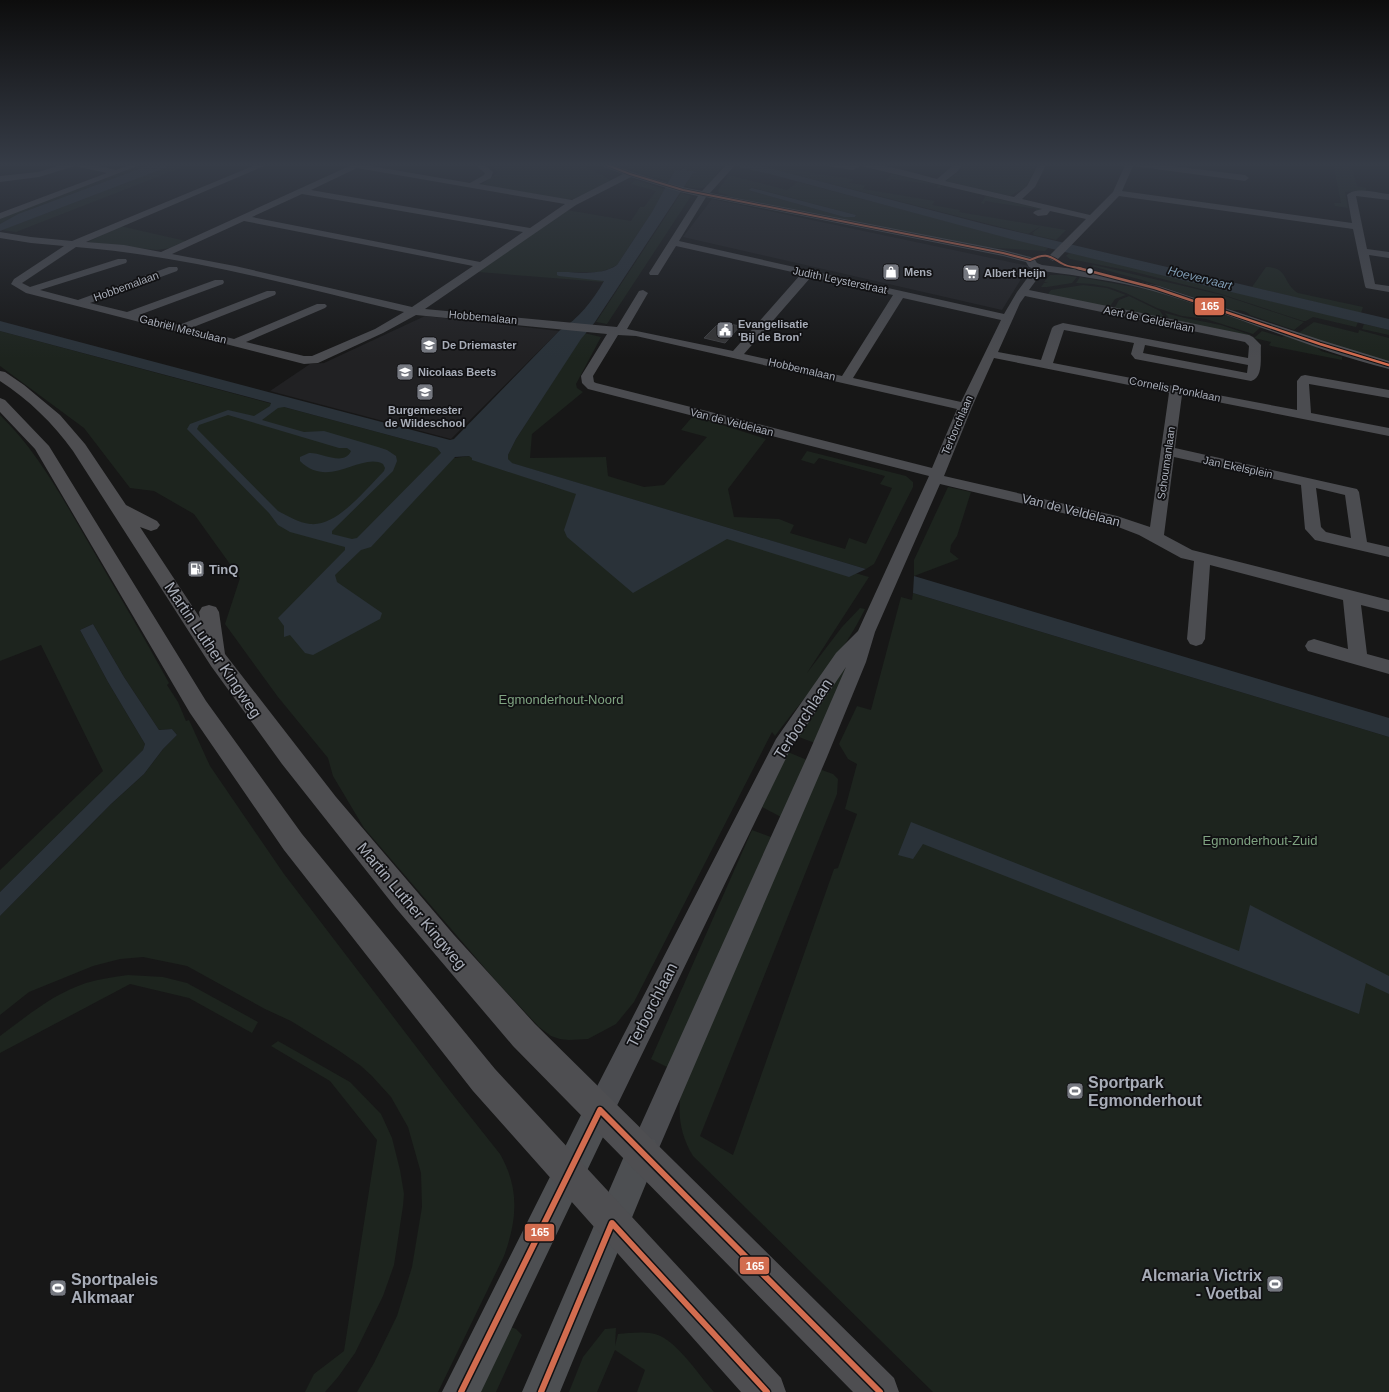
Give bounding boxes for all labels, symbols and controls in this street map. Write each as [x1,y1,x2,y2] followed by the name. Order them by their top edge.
[881,262,901,282] shop icon: Mens
[961,263,981,283] supermarket icon: Albert Heijn
[1167,263,1234,293] water label: Hoevervaart
[792,264,888,296] street label: Judith Leysterstraat
[904,266,932,278] place label: Mens
[1085,266,1095,276] unlabelled marker
[984,267,1046,279] place label: Albert Heijn
[92,269,160,303] street label: Hobbemalaan
[1194,297,1225,316] line badge: 165
[1201,300,1219,312] text: 165
[1103,304,1195,334] street label: Aert de Gelderlaan
[448,308,518,326] street label: Hobbemalaan
[138,312,228,346] street label: Gabriël Metsulaan
[738,318,808,343] place label: Evangelisatie 'Bij de Bron'
[715,320,735,340] public building icon: Evangelisatie 'Bij de Bron'
[419,335,439,355] school or university icon: De Driemaster
[442,339,517,351] place label: De Driemaster
[767,355,837,383] street label: Hobbemalaan
[395,362,415,382] school or university icon: Nicolaas Beets
[418,366,496,378] place label: Nicolaas Beets
[1128,374,1222,404] street label: Cornelis Pronklaan
[415,382,435,402] school or university icon: Burgemeester de Wildeschool
[939,393,975,457] street label: Terborchlaan
[385,404,465,429] place label: Burgemeester de Wildeschool
[689,406,775,438] street label: Van de Veldelaan
[1155,426,1177,500] street label: Schoumanlaan
[1202,454,1274,480] street label: Jan Ekelsplein
[1020,491,1122,529] street label: Van de Veldelaan
[186,559,206,579] fuel station icon: TinQ
[209,562,238,577] place label: TinQ
[161,579,265,721] street label: Martin Luther Kingweg
[771,676,835,762] street label: Terborchlaan
[498,692,624,707] park label: Egmonderhout-Noord
[1203,833,1317,848] park label: Egmonderhout-Zuid
[354,839,470,973] street label: Martin Luther Kingweg
[623,960,681,1050] street label: Terborchlaan
[1088,1074,1202,1109] place label: Sportpark Egmonderhout
[1065,1081,1085,1101] sports icon: Sportpark Egmonderhout
[524,1223,555,1242] line badge: 165
[531,1226,549,1238] text: 165
[739,1256,770,1275] line badge: 165
[746,1260,764,1272] text: 165
[1141,1267,1262,1302] place label: Alcmaria Victrix - Voetbal
[71,1271,158,1306] place label: Sportpaleis Alkmaar
[1265,1274,1285,1294] sports icon: Alcmaria Victrix - Voetbal
[48,1278,68,1298] sports icon: Sportpaleis Alkmaar

